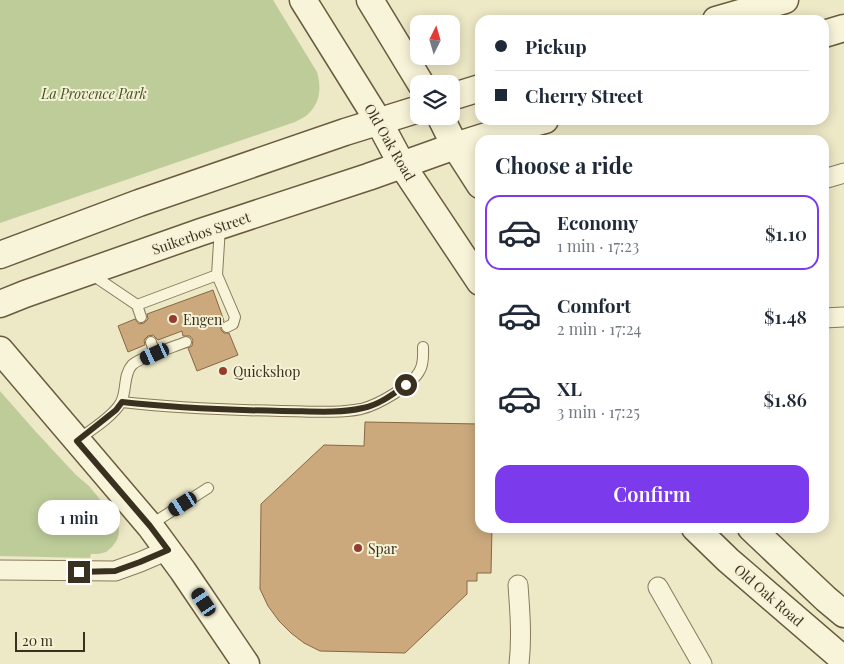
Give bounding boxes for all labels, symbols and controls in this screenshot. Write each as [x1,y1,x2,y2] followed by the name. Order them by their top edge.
[410,15,460,65] north arrow
[410,15,460,125] map controls
[525,33,587,59] text: Pickup
[410,75,460,125] button: layers
[525,82,643,108] text: Cherry Street
[40,84,147,103] park label: La Provence Park
[360,100,420,184] street label: Old Oak Road
[495,150,633,180] text: Choose a ride
[149,207,254,259] street label: Suikerbos Street
[557,209,638,235] text: Economy
[497,210,542,255] icon: car
[765,220,807,246] text: $1.10
[557,235,639,256] text: 1 min · 17:23
[557,292,631,318] text: Comfort
[497,293,542,338] icon: car
[764,303,807,329] text: $1.48
[183,310,223,329] place label: Engen
[167,313,179,325] marker: Engen
[557,318,642,339] text: 2 min · 17:24
[138,341,171,367] car
[233,362,300,381] place label: Quickshop
[217,365,229,377] marker: Quickshop
[395,374,417,396] route start
[557,375,582,401] text: XL
[497,376,542,421] icon: car
[763,386,807,412] text: $1.86
[557,401,640,422] text: 3 min · 17:25
[495,465,809,523] button: Confirm
[166,490,199,518] car
[38,500,120,534] callout: 1 min
[60,507,98,528] text: 1 min
[368,539,398,558] place label: Spar
[352,542,364,554] marker: Spar
[730,560,808,630] street label: Old Oak Road
[68,561,90,583] route end
[189,585,218,619] car
[15,629,85,652] scale bar
[22,631,53,650] text: 20 m

